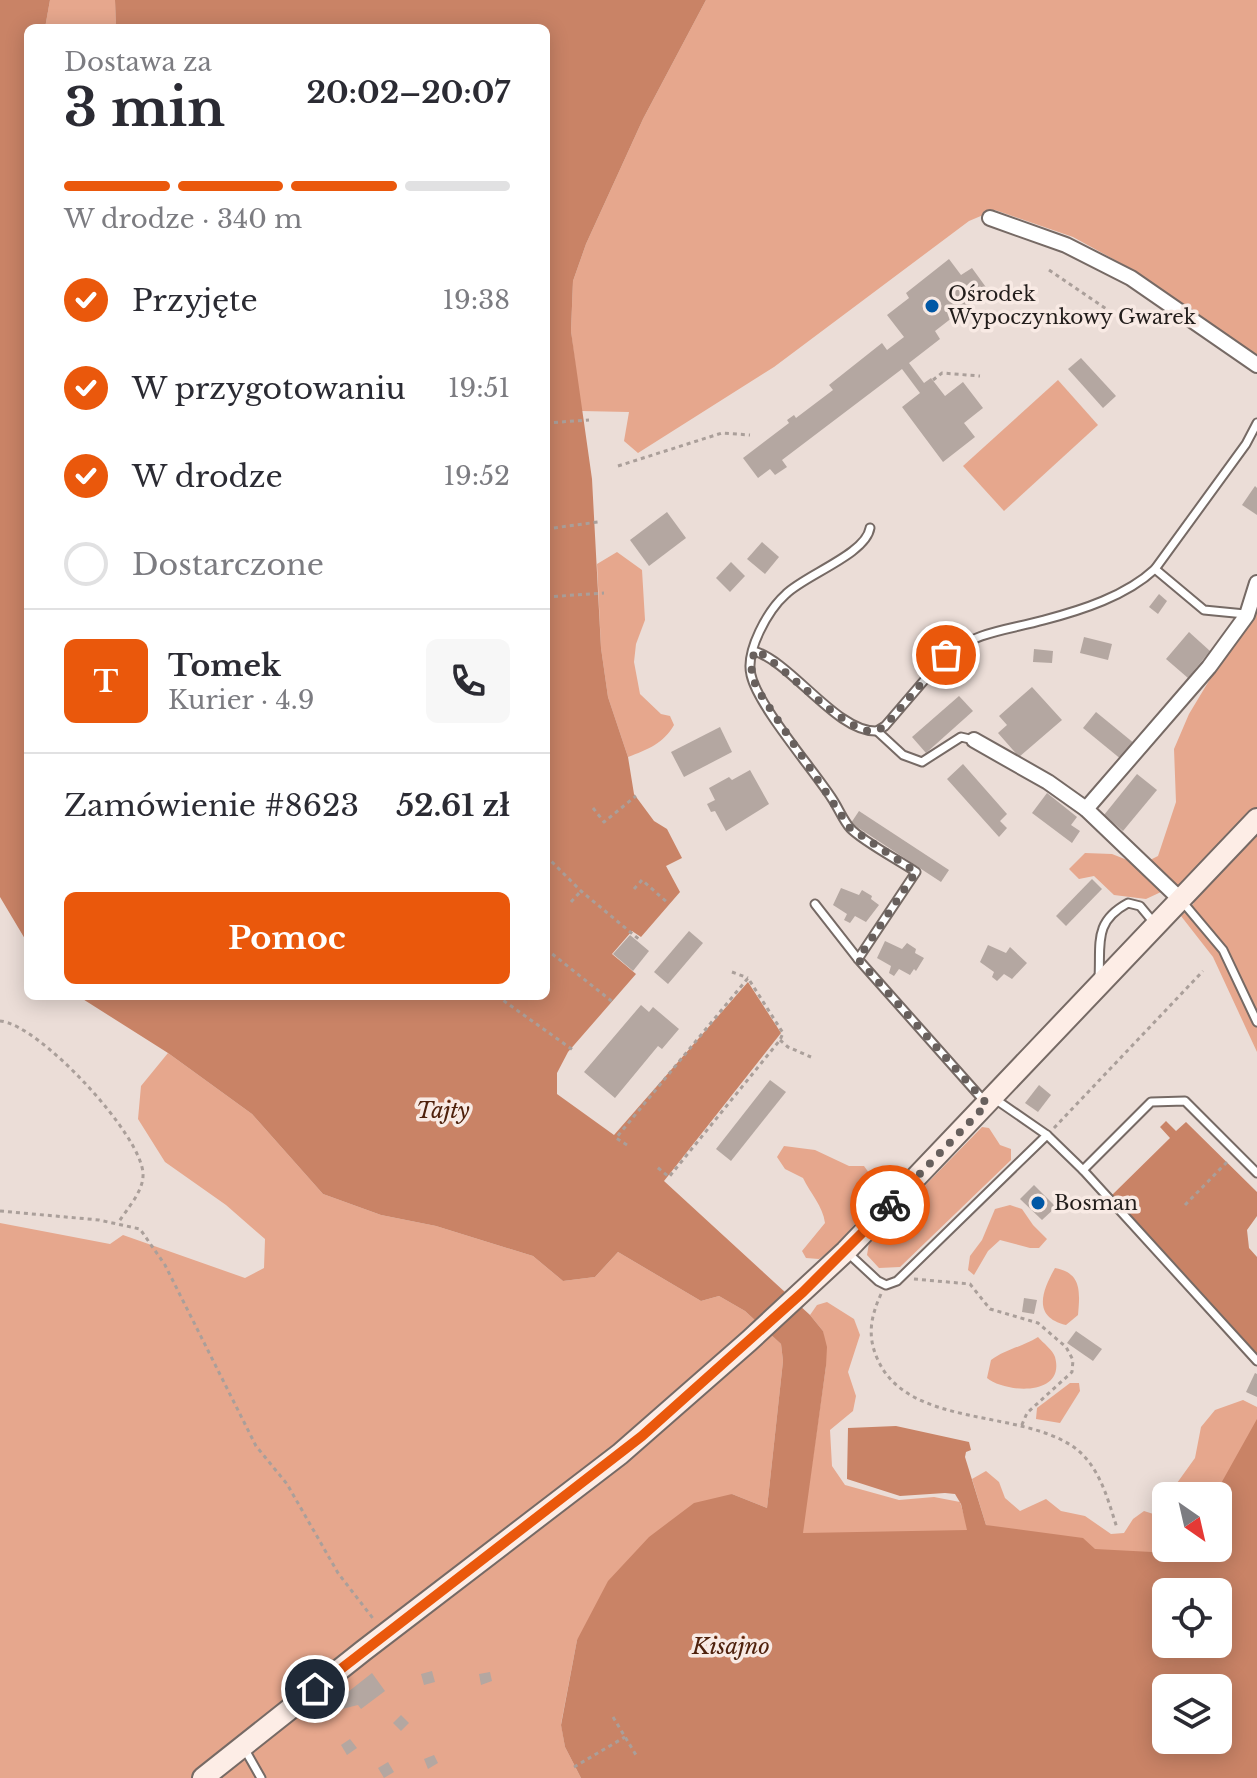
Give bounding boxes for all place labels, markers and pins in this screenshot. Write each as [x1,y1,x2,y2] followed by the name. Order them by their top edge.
[947,282,1197,329] place label: Ośrodek Wypoczynkowy Gwarek
[923,297,941,315] marker: Ośrodek Wypoczynkowy Gwarek
[912,621,980,689] pin
[1054,1191,1138,1215] place label: Bosman
[1029,1194,1047,1212] marker: Bosman
[281,1655,349,1723] pin

